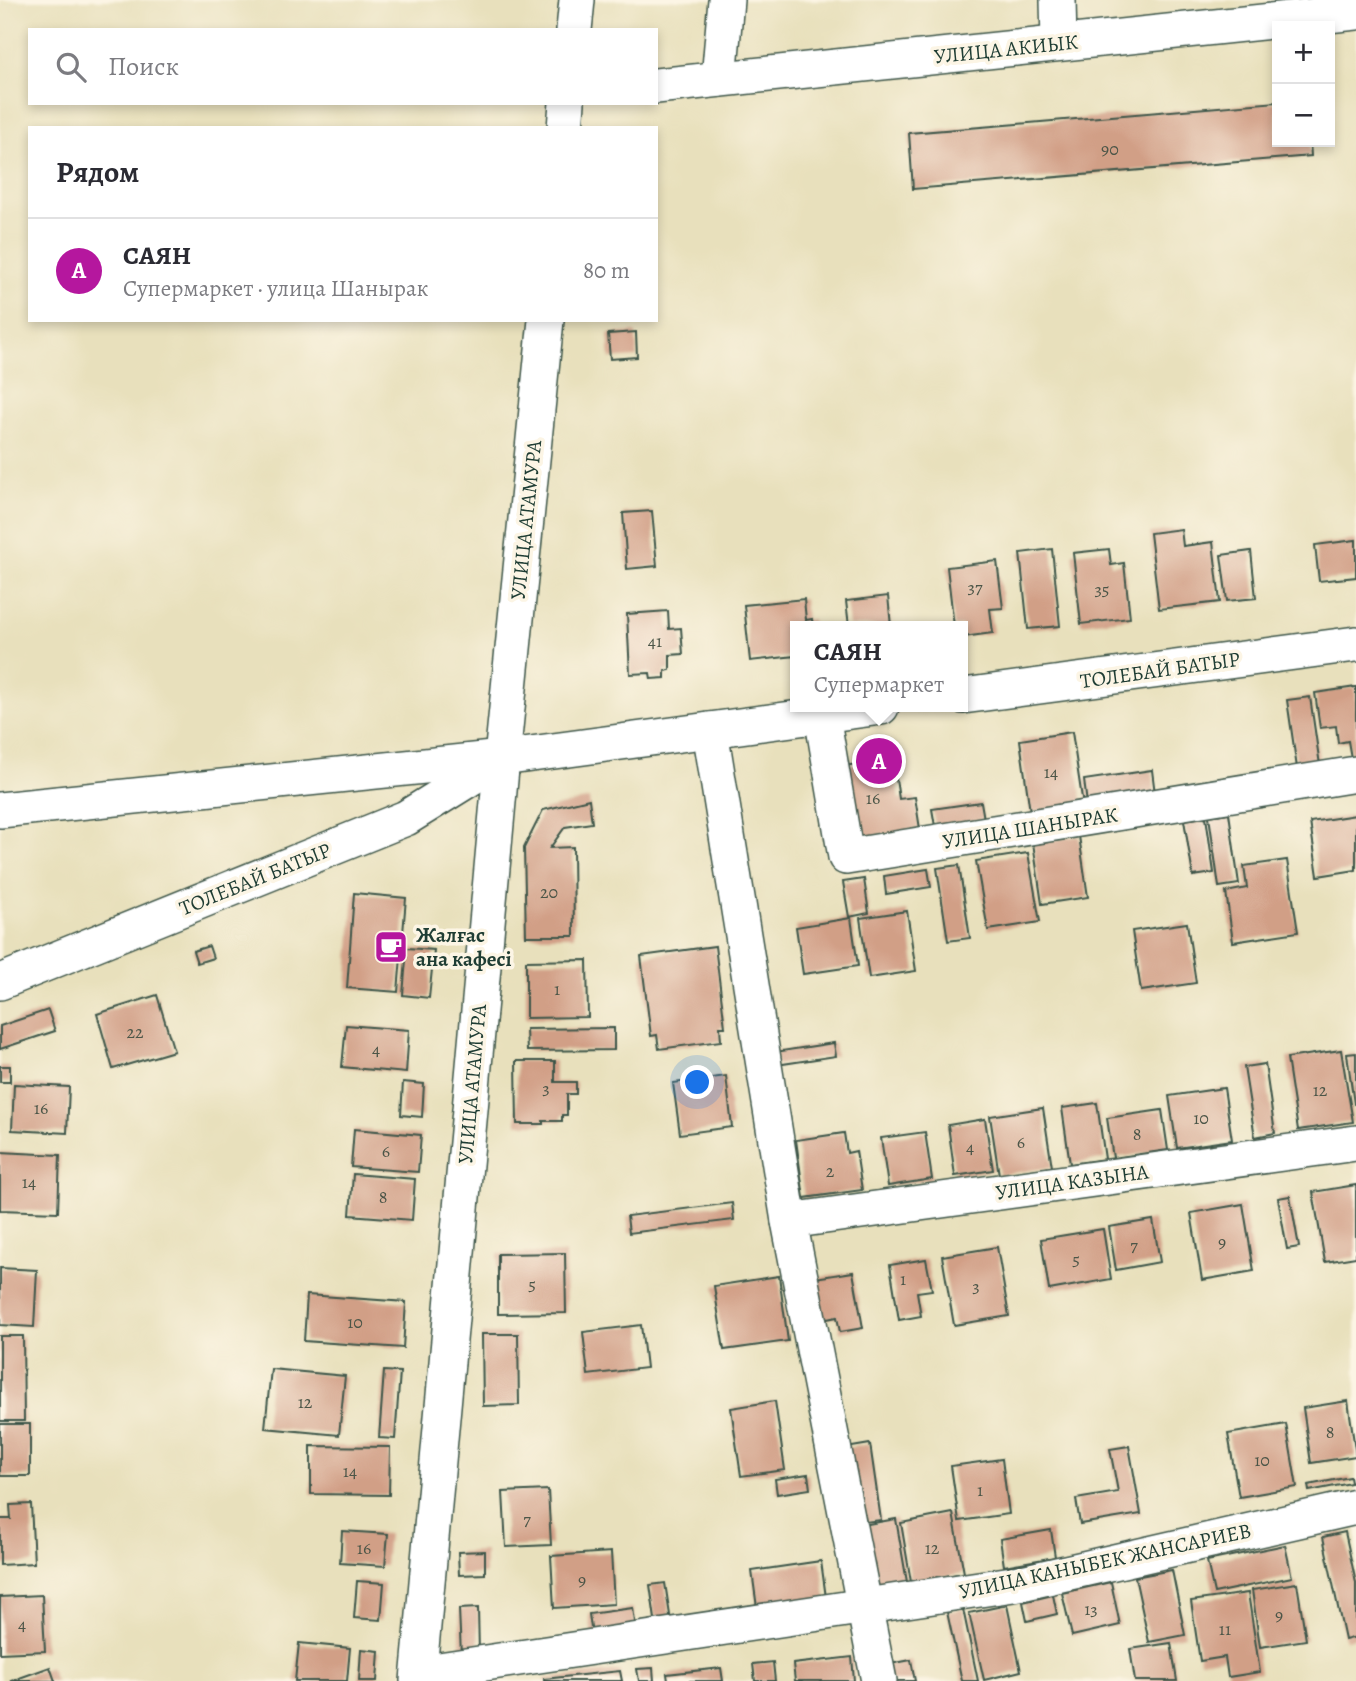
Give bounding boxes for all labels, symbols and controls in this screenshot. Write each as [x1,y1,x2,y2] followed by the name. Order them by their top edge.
[1272,21,1335,147] map controls
[1272,21,1335,84] button: +
[933,27,1080,70] street label: УЛИЦА АКИЫК
[28,28,658,105] search box
[52,48,90,86] icon: search
[108,49,179,84] text: Поиск
[1272,84,1335,147] button: −
[1101,137,1119,161] house number: 90
[56,152,139,192] text: Рядом
[123,238,191,273] text: САЯН
[72,255,86,286] text: A
[583,255,630,286] text: 80 m
[123,273,428,304] text: Супермаркет · улица Шанырак
[504,438,548,601] street label: УЛИЦА АТАМУРА
[967,575,983,599] house number: 37
[1094,577,1110,601] house number: 35
[790,621,968,712] popup
[648,629,662,653] house number: 41
[814,634,882,669] text: САЯН
[1078,645,1242,695] street label: ТОЛЕБАЙ БАТЫР
[814,669,944,700] text: Супермаркет
[856,735,902,787] pin: A
[1044,760,1058,784] house number: 14
[866,786,880,810] house number: 16
[940,800,1120,856] street label: УЛИЦА ШАНЫРАК
[175,836,335,922] street label: ТОЛЕБАЙ БАТЫР
[540,880,558,904] house number: 20
[416,921,512,973] place label: Жалғас ана кафесі
[372,928,410,966] cafe icon: Жалғас ана кафесі
[554,977,560,1001] house number: 1
[451,1002,493,1165] street label: УЛИЦА АТАМУРА
[126,1020,144,1044] house number: 22
[372,1037,380,1061] house number: 4
[680,1065,714,1099] your location
[542,1076,550,1100] house number: 3
[1313,1078,1328,1102] house number: 12
[34,1096,48,1120] house number: 16
[1193,1106,1209,1130] house number: 10
[1133,1122,1141,1146] house number: 8
[1017,1130,1025,1154] house number: 6
[966,1135,974,1159] house number: 4
[382,1139,390,1163] house number: 6
[994,1157,1151,1207] street label: УЛИЦА КАЗЫНА
[826,1159,835,1183] house number: 2
[22,1170,36,1194] house number: 14
[379,1185,387,1209] house number: 8
[1218,1230,1226,1254] house number: 9
[1130,1233,1138,1257] house number: 7
[1072,1247,1080,1271] house number: 5
[900,1267,906,1291] house number: 1
[528,1272,536,1296] house number: 5
[972,1274,980,1298] house number: 3
[347,1310,363,1334] house number: 10
[298,1390,313,1414] house number: 12
[1326,1420,1334,1444] house number: 8
[1254,1448,1270,1472] house number: 10
[343,1459,357,1483] house number: 14
[977,1478,983,1502] house number: 1
[523,1507,531,1531] house number: 7
[956,1516,1254,1606] street label: УЛИЦА КАНЫБЕК ЖАНСАРИЕВ
[357,1536,371,1560] house number: 16
[925,1536,940,1560] house number: 12
[578,1568,586,1592] house number: 9
[1084,1597,1098,1621] house number: 13
[1275,1603,1283,1627] house number: 9
[18,1612,26,1636] house number: 4
[1219,1617,1231,1641] house number: 11

